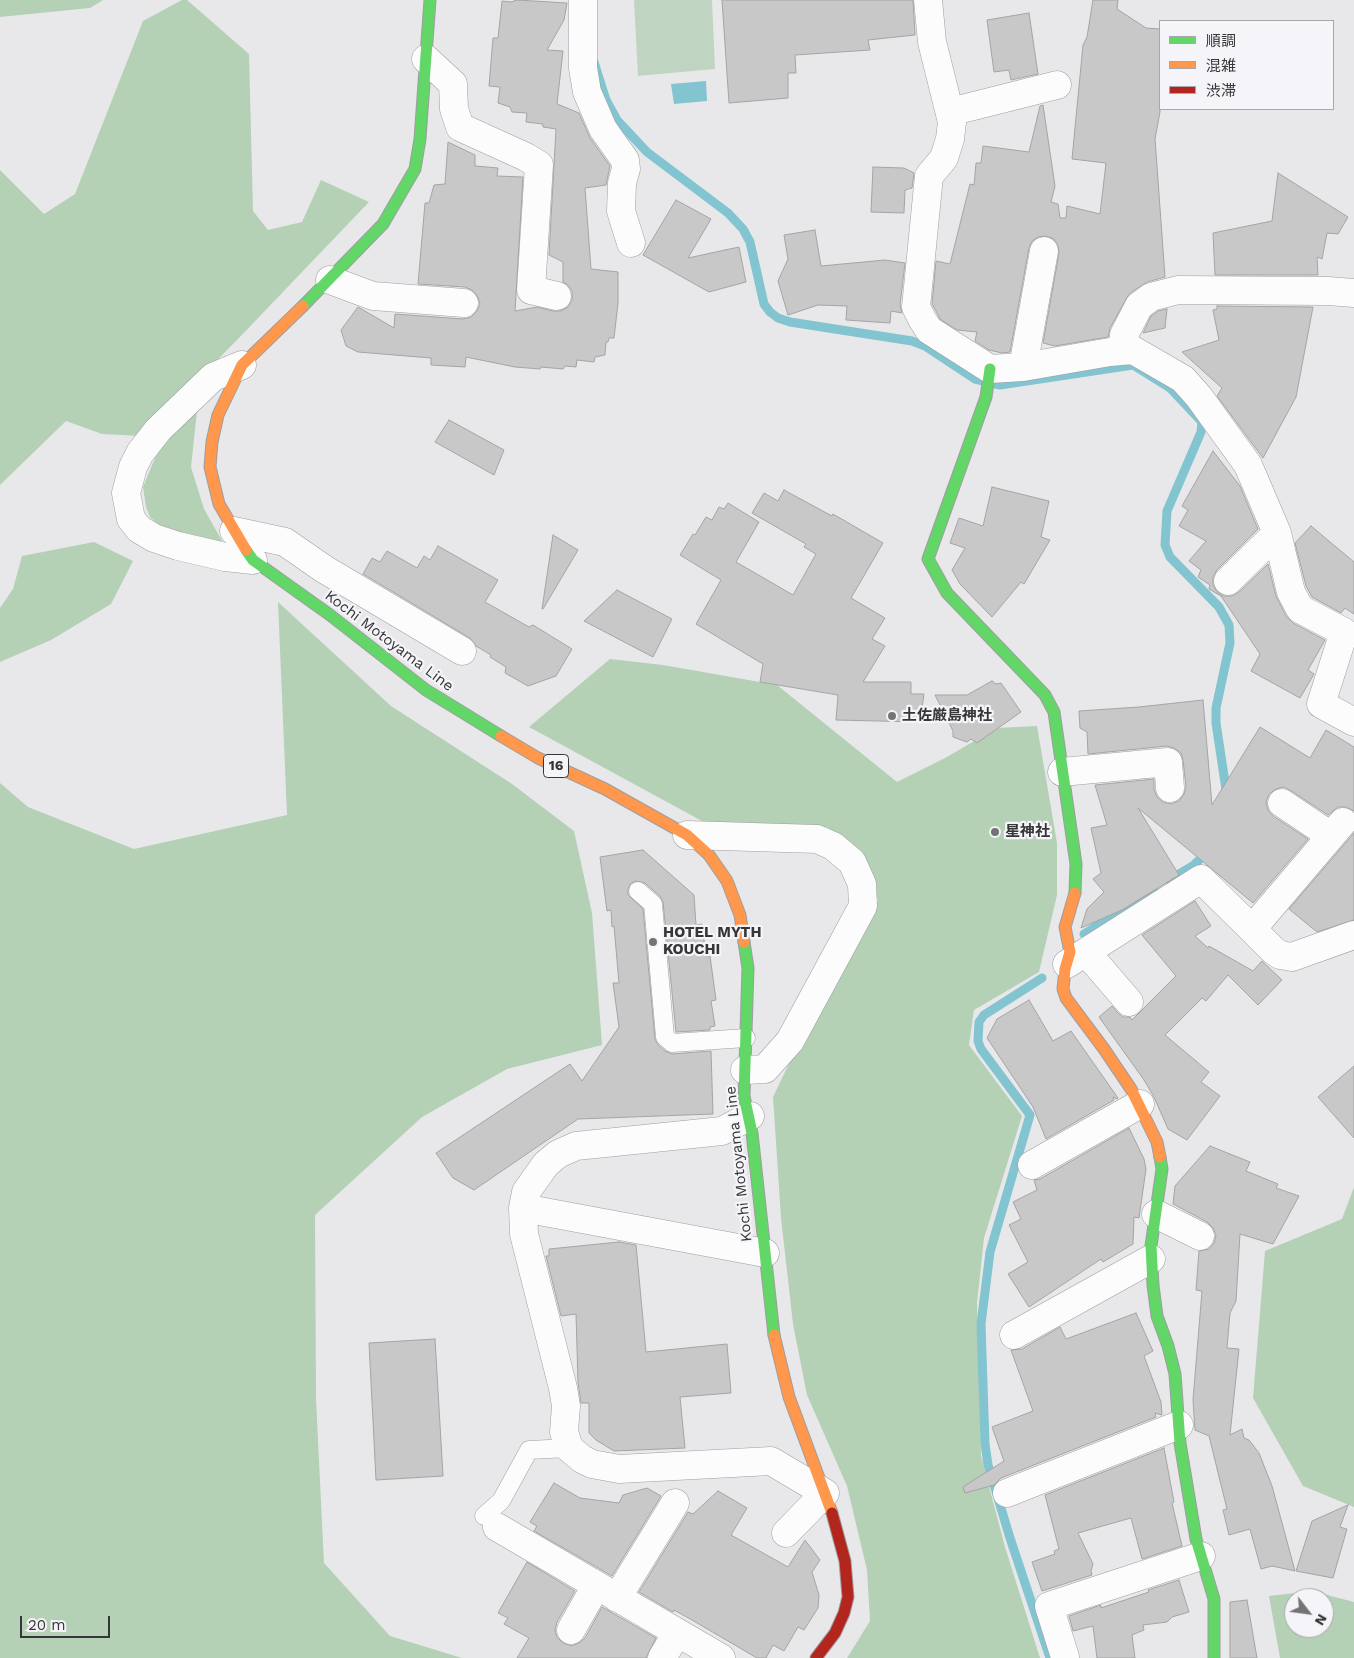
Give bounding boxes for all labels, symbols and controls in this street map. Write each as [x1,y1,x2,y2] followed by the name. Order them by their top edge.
[1159,20,1334,110] legend
[1206,32,1236,50] text: 順調
[1206,57,1236,75] text: 混雑
[1206,82,1236,100] text: 渋滞
[321,587,457,695] street label: Kochi Motoyama Line
[902,707,992,725] place label: 土佐厳島神社
[886,710,898,722] marker: 土佐厳島神社
[544,754,568,778] road number: 16
[1005,823,1050,841] place label: 星神社
[989,826,1001,838] marker: 星神社
[663,924,762,959] place label: HOTEL MYTH KOUCHI
[647,936,659,948] marker: HOTEL MYTH KOUCHI
[722,1085,756,1243] street label: Kochi Motoyama Line
[1284,1588,1334,1638] north arrow
[22,1606,112,1638] scale bar
[1312,1612,1331,1628] text: N
[28,1616,66,1634] text: 20 m

